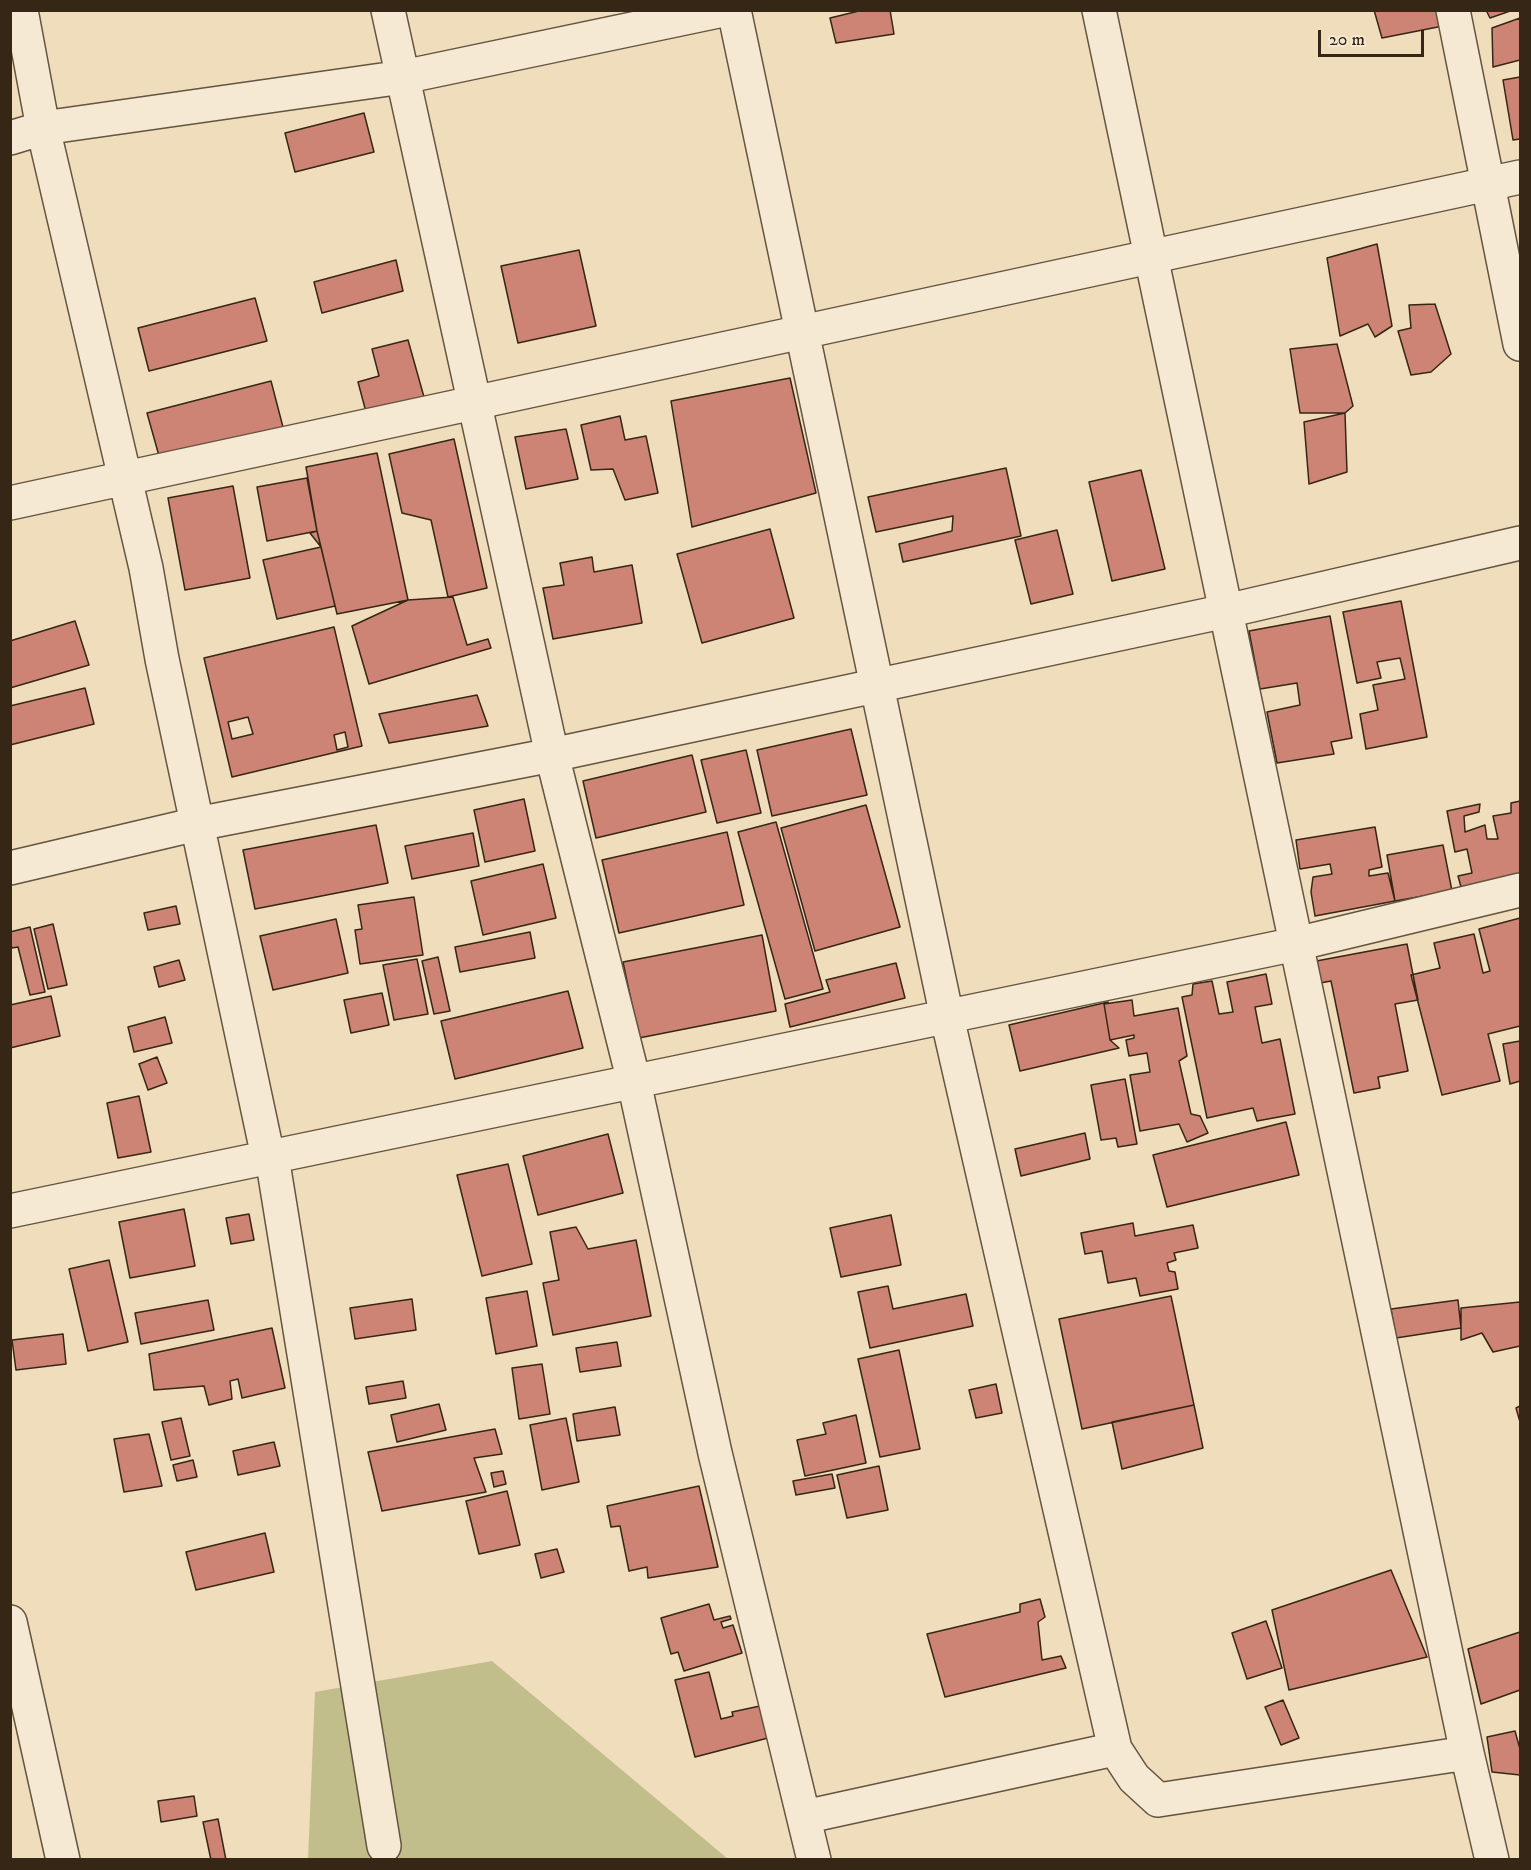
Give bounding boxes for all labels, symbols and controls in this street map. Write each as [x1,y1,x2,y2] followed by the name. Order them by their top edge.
[1321,18,1428,56] scale bar
[1329,29,1365,51] text: 20 m

